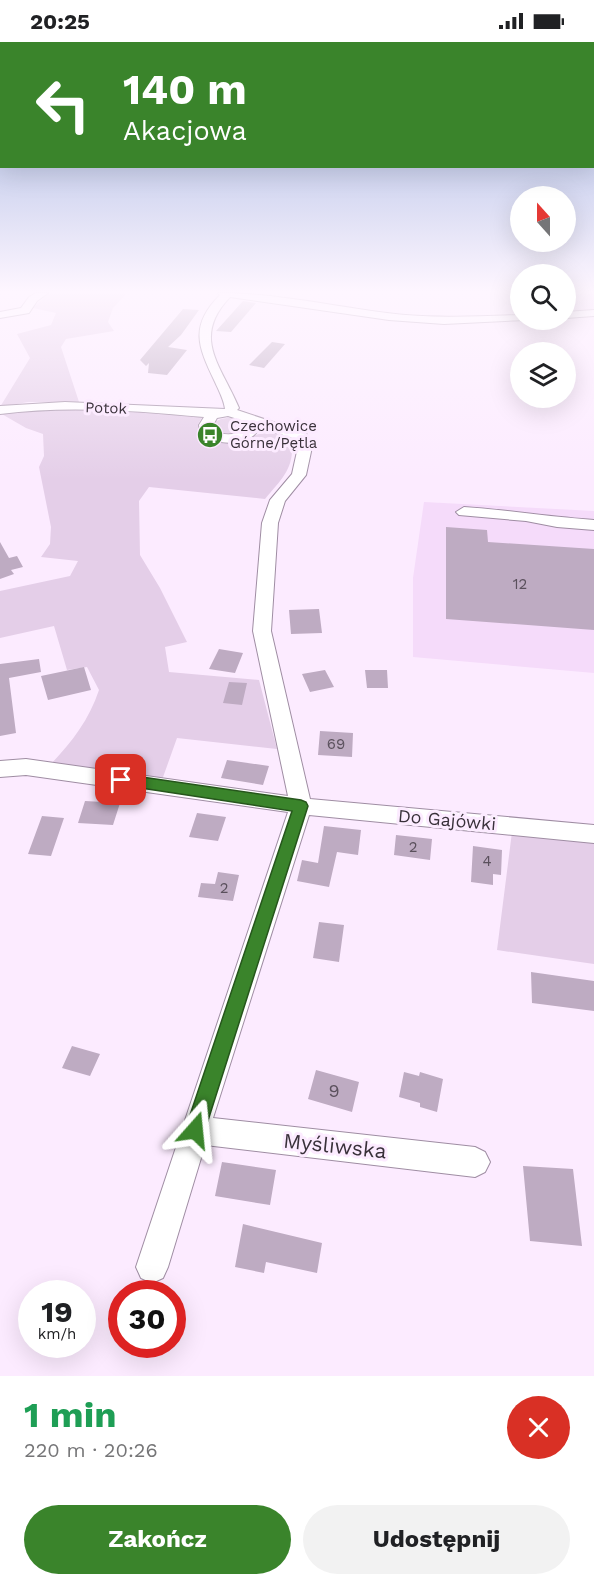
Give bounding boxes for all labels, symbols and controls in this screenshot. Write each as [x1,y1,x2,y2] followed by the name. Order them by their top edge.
[30,9,90,34] text: 20:25
[123,65,247,114] text: 140 m
[24,66,102,144] icon: left
[123,115,247,147] text: Akacjowa
[510,186,576,252] north arrow
[510,186,576,408] map controls
[510,264,576,330] button: search
[510,342,576,408] button: layers
[85,398,128,418] street label: Potok
[230,417,318,452] place label: Czechowice Górne/Pętla
[195,420,225,450] bus stop icon: Czechowice Górne/Pętla
[513,575,527,593] house number: 12
[327,735,345,753] house number: 69
[95,754,146,805] pin
[104,763,137,796] icon: arrive
[397,805,497,834] street label: Do Gajówki
[409,838,417,856] house number: 2
[482,852,492,870] house number: 4
[220,879,228,897] house number: 2
[328,1080,340,1101] house number: 9
[163,1098,227,1162] position arrow
[282,1128,388,1163] street label: Myśliwska
[108,1280,186,1358] speed limit sign: 30
[41,1294,73,1329] text: 19
[38,1325,76,1343] text: km/h
[24,1394,116,1436] text: 1 min
[507,1396,570,1459] button: close
[24,1438,158,1462] text: 220 m · 20:26
[24,1505,291,1574] button: Zakończ
[303,1505,570,1574] button: Udostępnij

